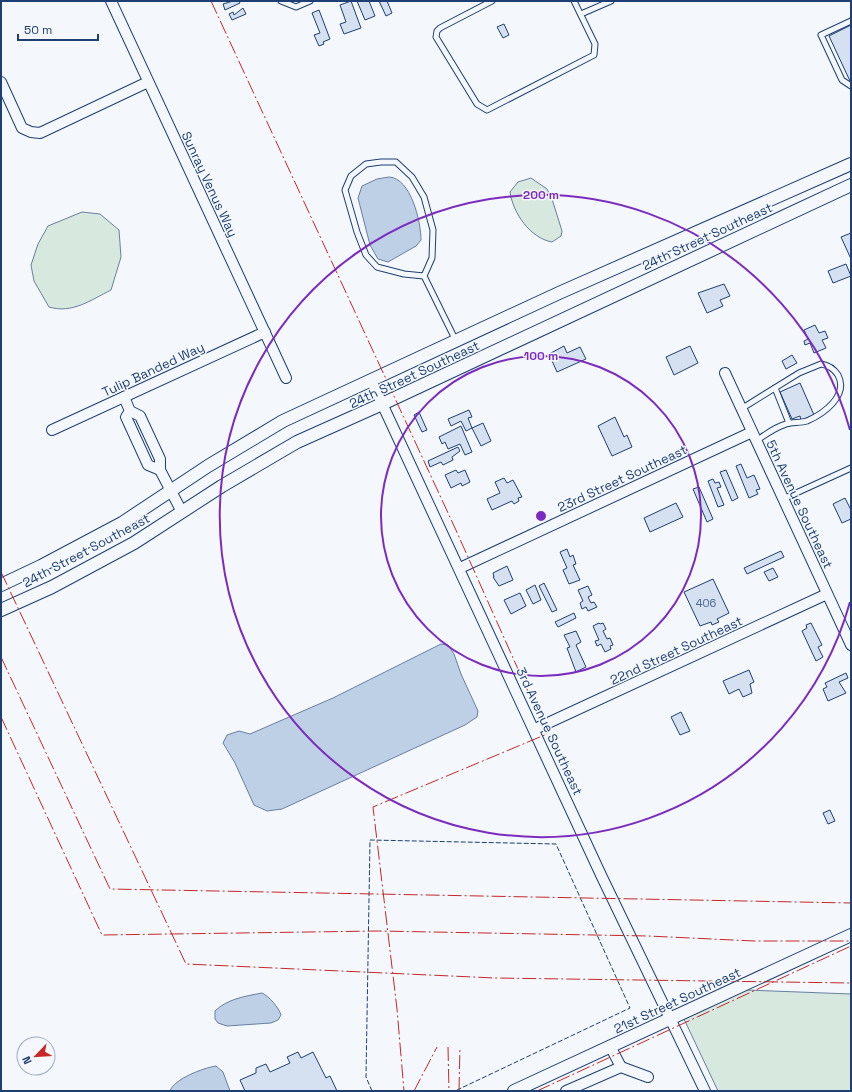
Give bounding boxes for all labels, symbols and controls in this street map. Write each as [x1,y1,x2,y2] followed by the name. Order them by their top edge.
[18,16,98,42] scale bar
[24,22,52,38] text: 50 m
[178,129,241,240] street label: Sunray Venus Way
[523,187,559,203] text: 200 m
[639,199,775,274] street label: 24th Street Southeast
[346,337,482,412] street label: 24th Street Southeast
[99,338,207,401] street label: Tulip Banded Way
[524,348,558,364] text: 100 m
[762,437,837,571] street label: 5th Avenue Southeast
[555,441,690,516] street label: 23rd Street Southeast
[534,509,548,523] centre of rings
[20,510,153,591] street label: 24th Street Southeast
[696,596,717,610] house number: 406
[607,612,745,689] street label: 22nd Street Southeast
[512,665,587,798] street label: 3rd Avenue Southeast
[611,964,743,1037] street label: 21st Street Southeast
[16,1036,56,1076] north arrow
[19,1054,35,1067] text: N

